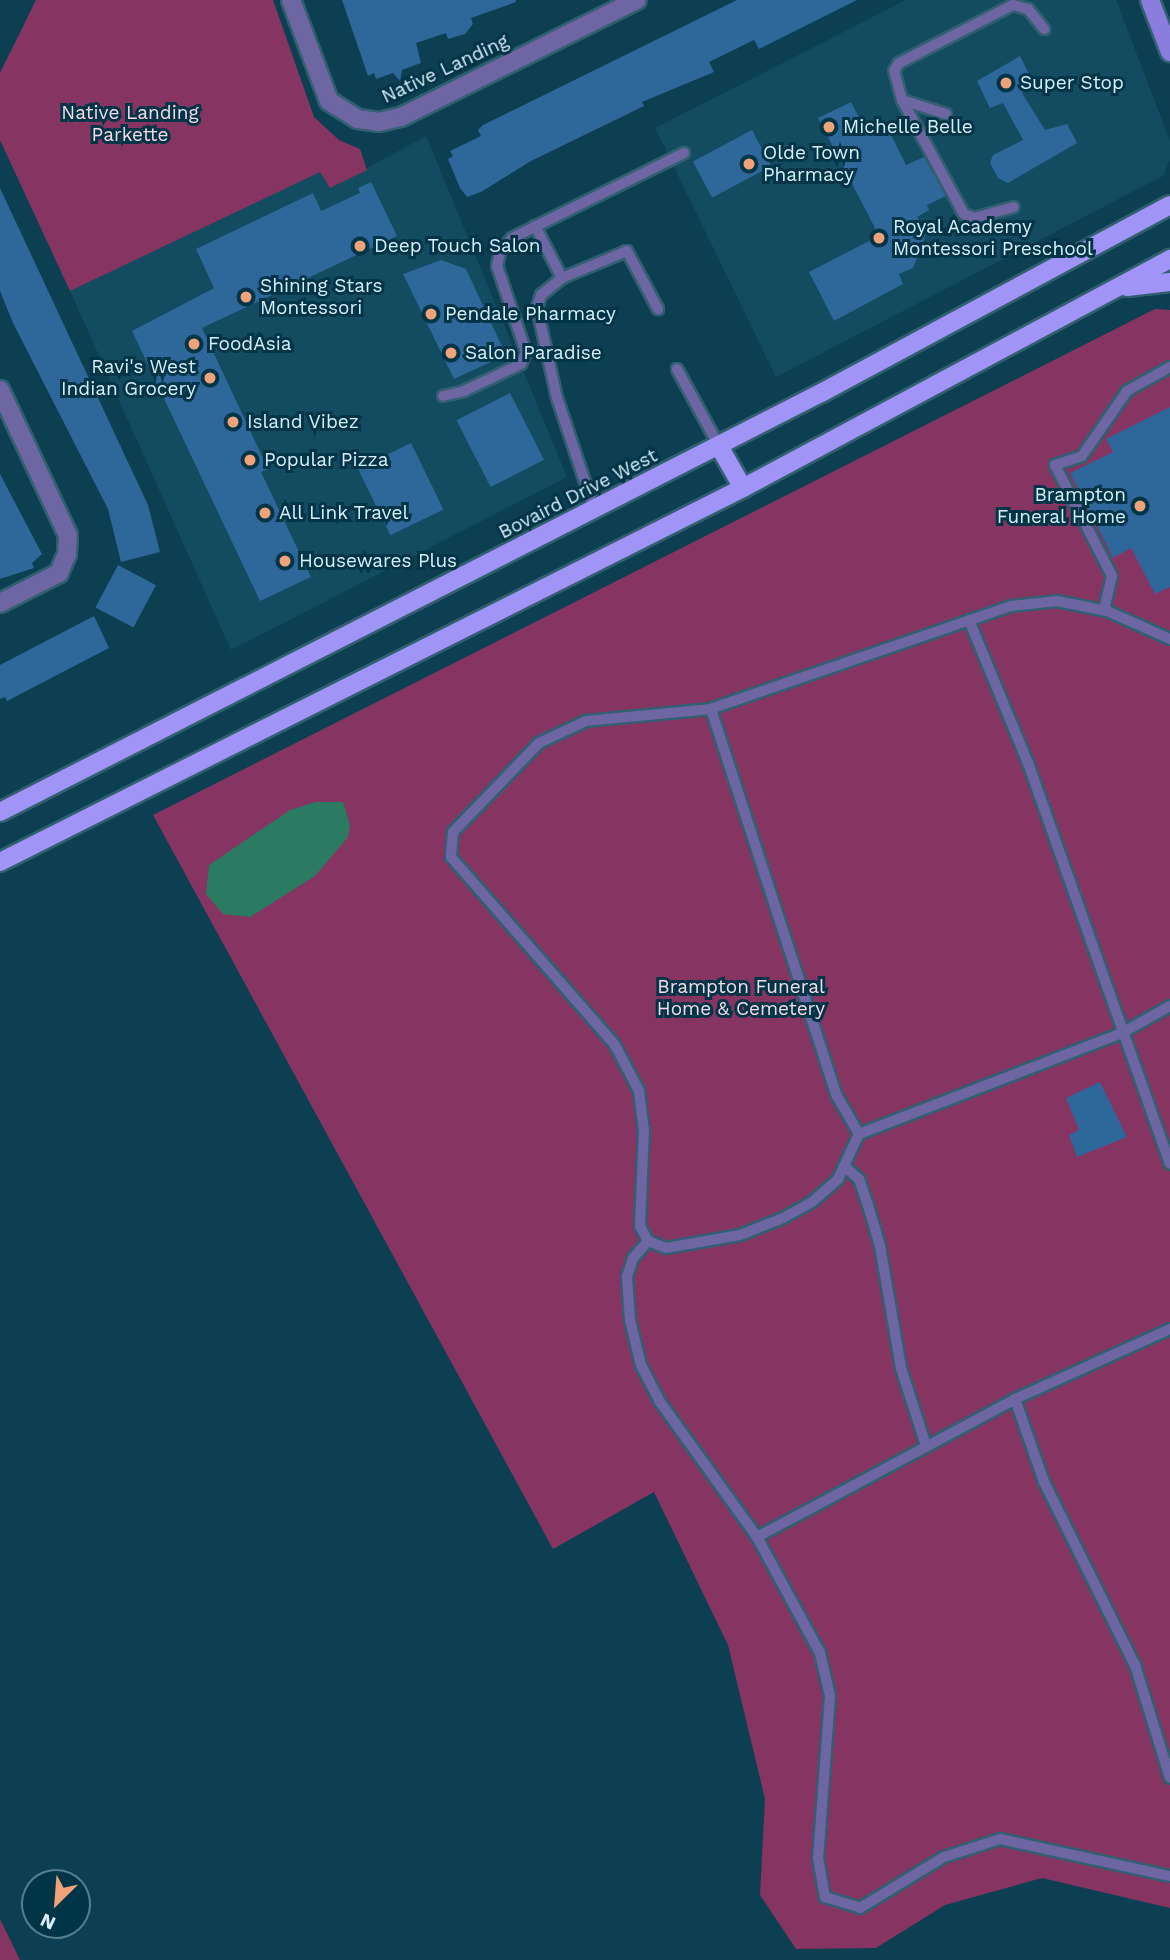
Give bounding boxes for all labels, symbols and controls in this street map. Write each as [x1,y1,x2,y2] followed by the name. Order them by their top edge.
[378,30,512,108] street label: Native Landing
[1020,72,1124,94] place label: Super Stop
[998,75,1014,91] marker: Super Stop
[61,102,199,146] park label: Native Landing Parkette
[843,116,973,138] place label: Michelle Belle
[821,119,837,135] marker: Michelle Belle
[763,142,861,186] place label: Olde Town Pharmacy
[741,156,757,172] marker: Olde Town Pharmacy
[893,216,1093,260] place label: Royal Academy Montessori Preschool
[871,230,887,246] marker: Royal Academy Montessori Preschool
[374,235,541,257] place label: Deep Touch Salon
[352,238,368,254] marker: Deep Touch Salon
[260,275,382,319] place label: Shining Stars Montessori
[238,289,254,305] marker: Shining Stars Montessori
[445,303,616,325] place label: Pendale Pharmacy
[423,306,439,322] marker: Pendale Pharmacy
[208,333,292,355] place label: FoodAsia
[186,336,202,352] marker: FoodAsia
[465,342,602,364] place label: Salon Paradise
[443,345,459,361] marker: Salon Paradise
[61,356,196,400] place label: Ravi's West Indian Grocery
[202,370,218,386] marker: Ravi's West Indian Grocery
[247,411,360,433] place label: Island Vibez
[225,414,241,430] marker: Island Vibez
[495,444,661,544] street label: Bovaird Drive West
[264,449,389,471] place label: Popular Pizza
[242,452,258,468] marker: Popular Pizza
[996,484,1126,528] place label: Brampton Funeral Home
[1132,498,1148,514] marker: Brampton Funeral Home
[279,502,410,524] place label: All Link Travel
[257,505,273,521] marker: All Link Travel
[299,550,457,572] place label: Housewares Plus
[277,553,293,569] marker: Housewares Plus
[657,976,825,1020] park label: Brampton Funeral Home & Cemetery
[21,1869,91,1939] north arrow
[37,1908,59,1935] text: N

